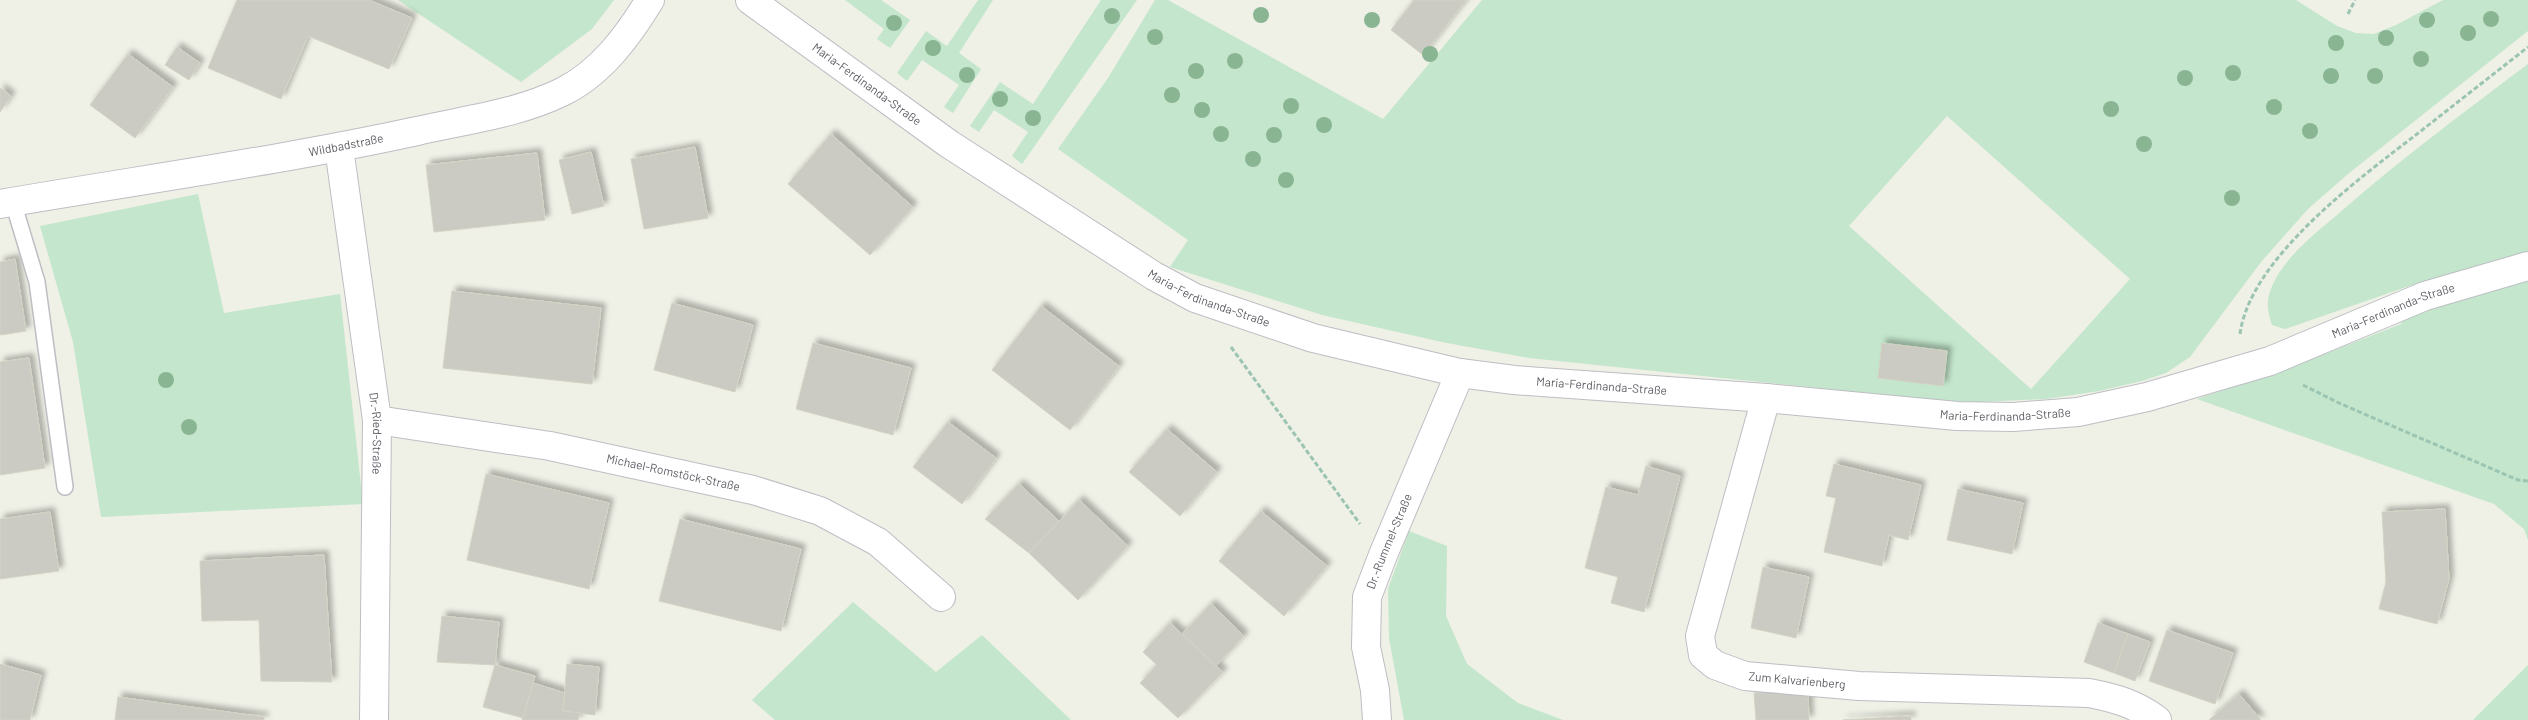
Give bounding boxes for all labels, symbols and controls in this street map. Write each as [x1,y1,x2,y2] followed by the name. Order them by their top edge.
[810,39,924,128] street label: Maria-Ferdinanda-Straße
[307,130,385,158] street label: Wildbadstraße
[1146,266,1272,329] street label: Maria-Ferdinanda-Straße
[2329,280,2456,340] street label: Maria-Ferdinanda-Straße
[1536,374,1668,397] street label: Maria-Ferdinanda-Straße
[367,391,385,475] street label: Dr.-Ried-Straße
[1939,405,2071,423] street label: Maria-Ferdinanda-Straße
[605,450,742,493] street label: Michael-Romstöck-Straße
[1363,491,1414,591] street label: Dr.-Rummel-Straße
[1748,668,1846,691] street label: Zum Kalvarienberg

